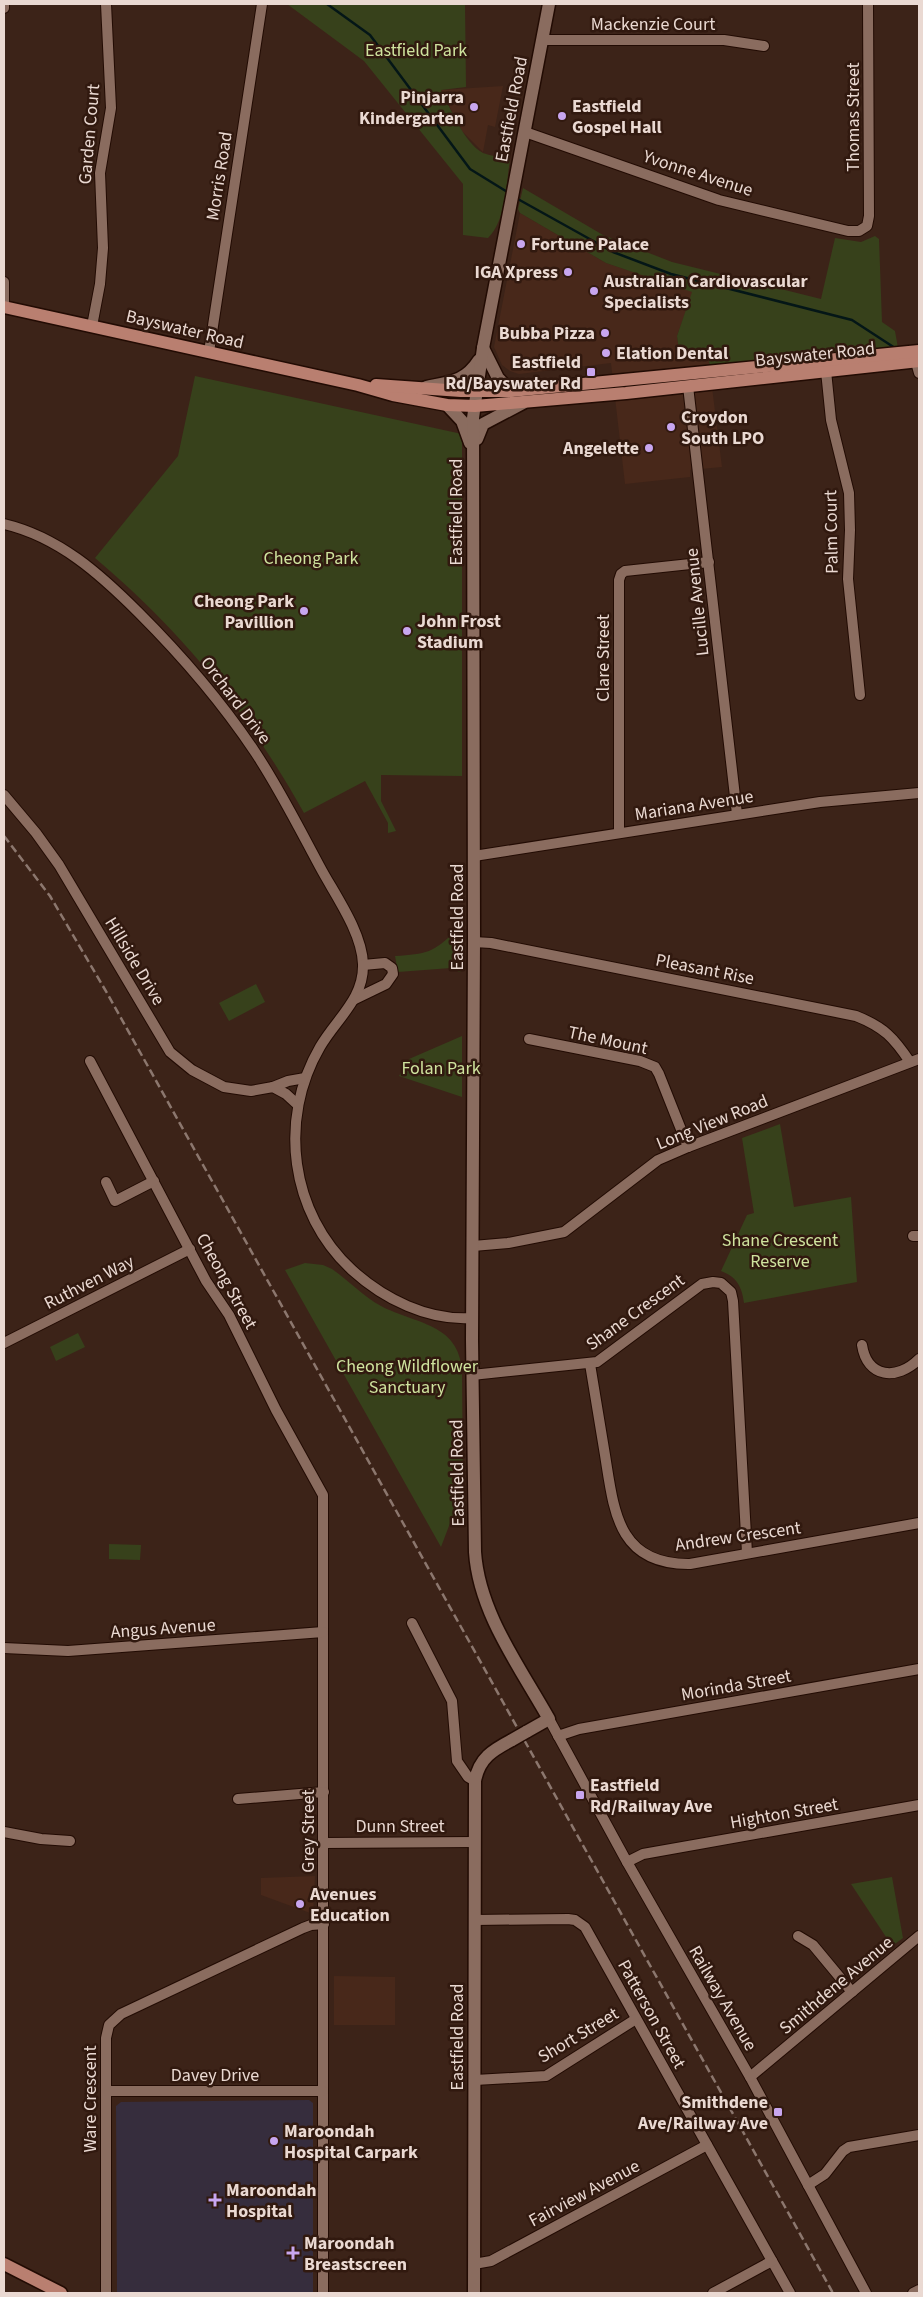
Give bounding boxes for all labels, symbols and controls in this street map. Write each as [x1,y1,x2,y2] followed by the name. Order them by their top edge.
[591,12,715,37] street label: Mackenzie Court
[365,38,467,63] park label: Eastfield Park
[489,54,534,164] street label: Eastfield Road
[841,62,866,172] street label: Thomas Street
[73,83,106,185] street label: Garden Court
[359,85,464,131] place label: Pinjarra Kindergarten
[572,94,662,140] place label: Eastfield Gospel Hall
[468,101,480,113] marker: Pinjarra Kindergarten
[556,110,568,122] marker: Eastfield Gospel Hall
[200,130,239,222] street label: Morris Road
[639,144,756,203] street label: Yvonne Avenue
[531,232,649,257] place label: Fortune Palace
[515,238,527,250] marker: Fortune Palace
[475,260,558,285] place label: IGA Xpress
[562,266,574,278] marker: IGA Xpress
[603,269,809,315] place label: Australian Cardiovascular Specialists
[588,285,600,297] marker: Australian Cardiovascular Specialists
[123,304,246,355] street label: Bayswater Road
[499,321,595,346] place label: Bubba Pizza
[599,327,611,339] marker: Bubba Pizza
[754,336,876,373] street label: Bayswater Road
[616,341,728,366] place label: Elation Dental
[600,347,612,359] marker: Elation Dental
[445,350,581,396] place label: Eastfield Rd/Bayswater Rd
[585,366,597,378] marker: Eastfield Rd/Bayswater Rd
[681,405,764,451] place label: Croydon South LPO
[665,421,677,433] marker: Croydon South LPO
[562,436,639,461] place label: Angelette
[643,442,655,454] marker: Angelette
[444,458,469,566] street label: Eastfield Road
[818,490,845,574] street label: Palm Court
[264,546,359,571] park label: Cheong Park
[679,547,716,657] street label: Lucille Avenue
[194,589,294,635] place label: Cheong Park Pavillion
[298,605,310,617] marker: Cheong Park Pavillion
[417,609,501,655] place label: John Frost Stadium
[591,614,616,702] street label: Clare Street
[401,625,413,637] marker: John Frost Stadium
[194,651,277,749] street label: Orchard Drive
[633,784,755,827] street label: Mariana Avenue
[445,863,470,971] street label: Eastfield Road
[98,912,171,1010] street label: Hillside Drive
[654,948,756,991] street label: Pleasant Rise
[566,1020,650,1061] street label: The Mount
[401,1056,481,1081] park label: Folan Park
[652,1089,772,1156] street label: Long View Road
[722,1228,838,1274] park label: Shane Crescent Reserve
[190,1229,263,1334] street label: Cheong Street
[40,1249,139,1316] street label: Ruthven Way
[581,1268,690,1357] street label: Shane Crescent
[336,1354,479,1400] park label: Cheong Wildflower Sanctuary
[444,1419,471,1527] street label: Eastfield Road
[674,1515,803,1558] street label: Andrew Crescent
[110,1612,216,1645] street label: Angus Avenue
[679,1664,793,1707] street label: Morinda Street
[590,1773,713,1819] place label: Eastfield Rd/Railway Ave
[296,1789,321,1873] street label: Grey Street
[574,1789,586,1801] marker: Eastfield Rd/Railway Ave
[728,1792,840,1835] street label: Highton Street
[355,1814,445,1839] street label: Dunn Street
[309,1882,390,1928] place label: Avenues Education
[294,1898,306,1910] marker: Avenues Education
[774,1930,899,2040] street label: Smithdene Avenue
[682,1941,763,2055] street label: Railway Avenue
[611,1955,692,2073] street label: Patterson Street
[445,1983,470,2091] street label: Eastfield Road
[533,2001,623,2069] street label: Short Street
[78,2045,103,2153] street label: Ware Crescent
[171,2063,259,2088] street label: Davey Drive
[637,2090,768,2136] place label: Smithdene Ave/Railway Ave
[772,2106,784,2118] marker: Smithdene Ave/Railway Ave
[284,2119,418,2165] place label: Maroondah Hospital Carpark
[268,2135,280,2147] marker: Maroondah Hospital Carpark
[524,2154,644,2233] street label: Fairview Avenue
[226,2178,317,2224] place label: Maroondah Hospital
[208,2193,222,2207] marker: Maroondah Hospital
[304,2231,407,2277] place label: Maroondah Breastscreen
[286,2246,300,2260] marker: Maroondah Breastscreen

